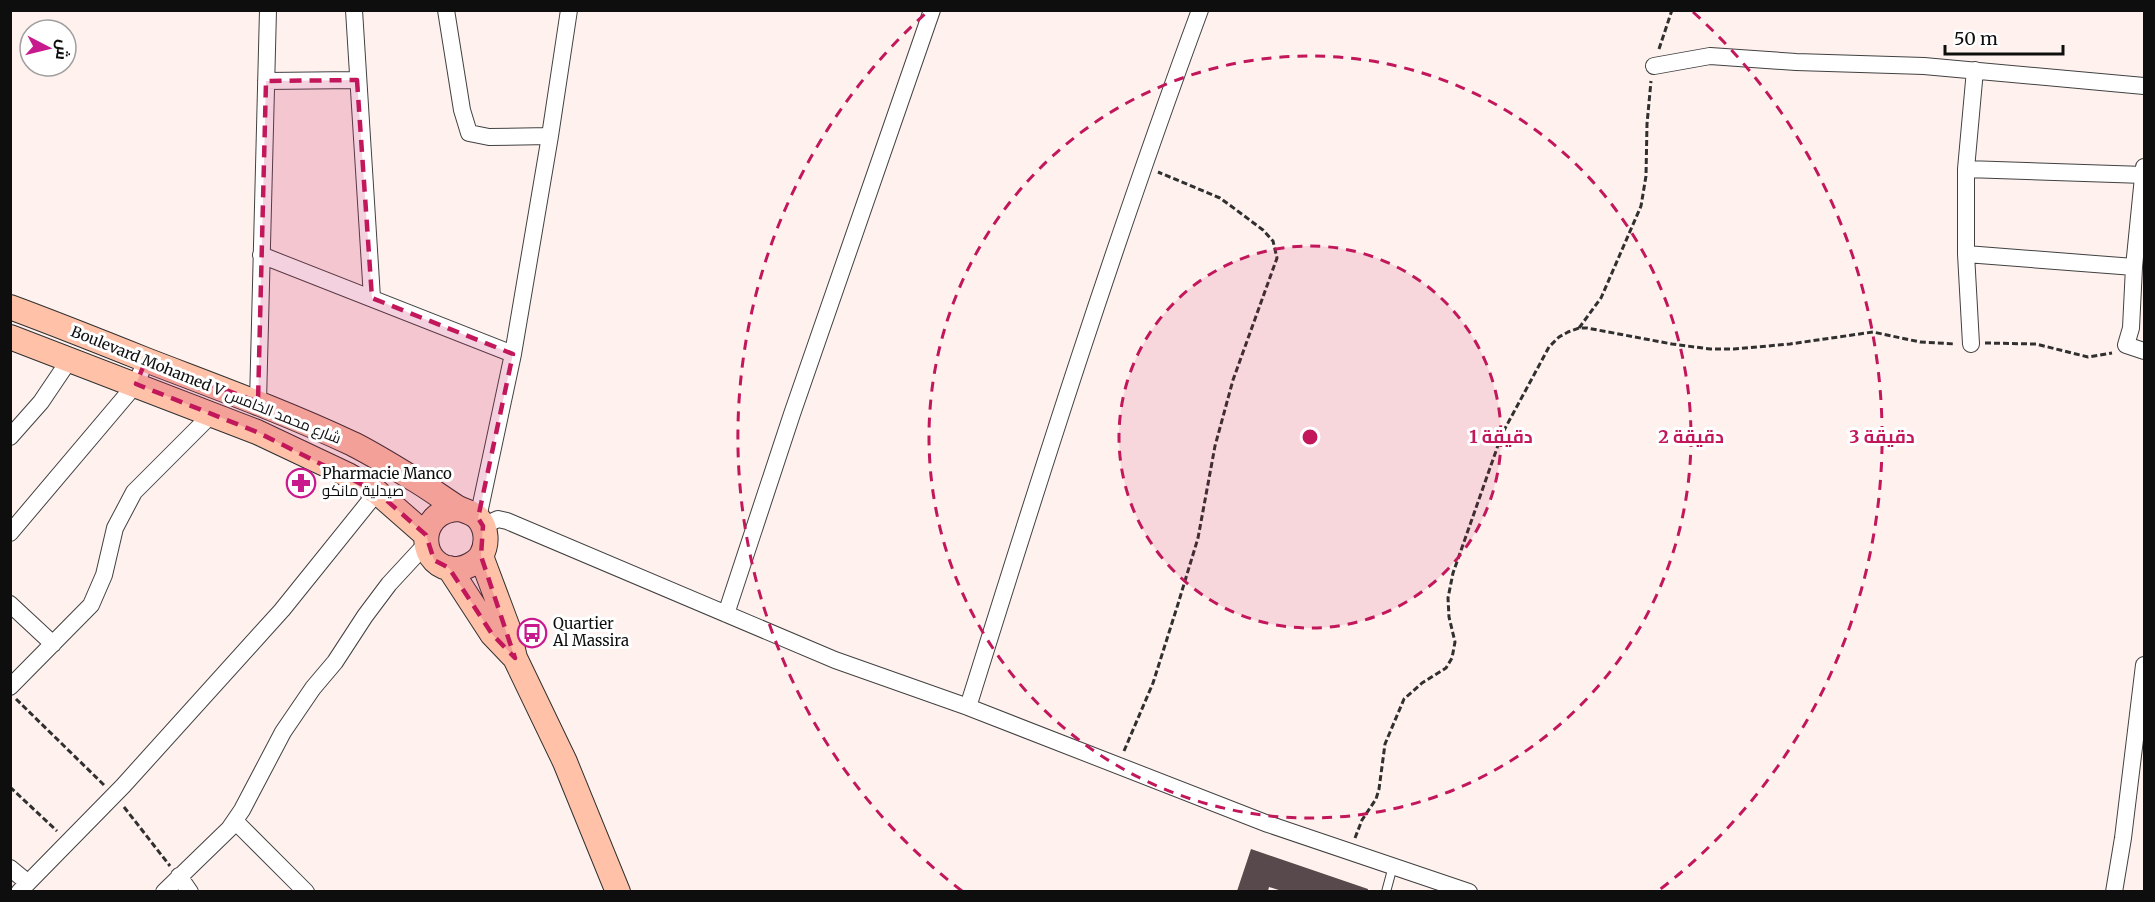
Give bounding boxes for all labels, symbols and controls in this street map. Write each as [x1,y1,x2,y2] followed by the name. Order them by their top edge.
[18,18,78,78] north arrow
[1945,18,2064,56] scale bar
[1954,27,1998,50] text: 50 m
[52,38,74,61] text: ش
[68,321,344,449] street label: Boulevard Mohamed V شارع محمد الخامس
[1469,425,1533,448] text: 1 دقيقة
[1658,425,1724,448] text: 2 دقيقة
[1849,425,1915,448] text: 3 دقيقة
[1300,427,1320,447] centre of rings
[322,464,452,500] place label: Pharmacie Manco صيدلية مانكو
[285,467,317,499] pharmacy icon: Pharmacie Manco صيدلية مانكو
[552,614,629,650] place label: Quartier Al Massira
[516,617,548,649] bus stop icon: Quartier Al Massira

